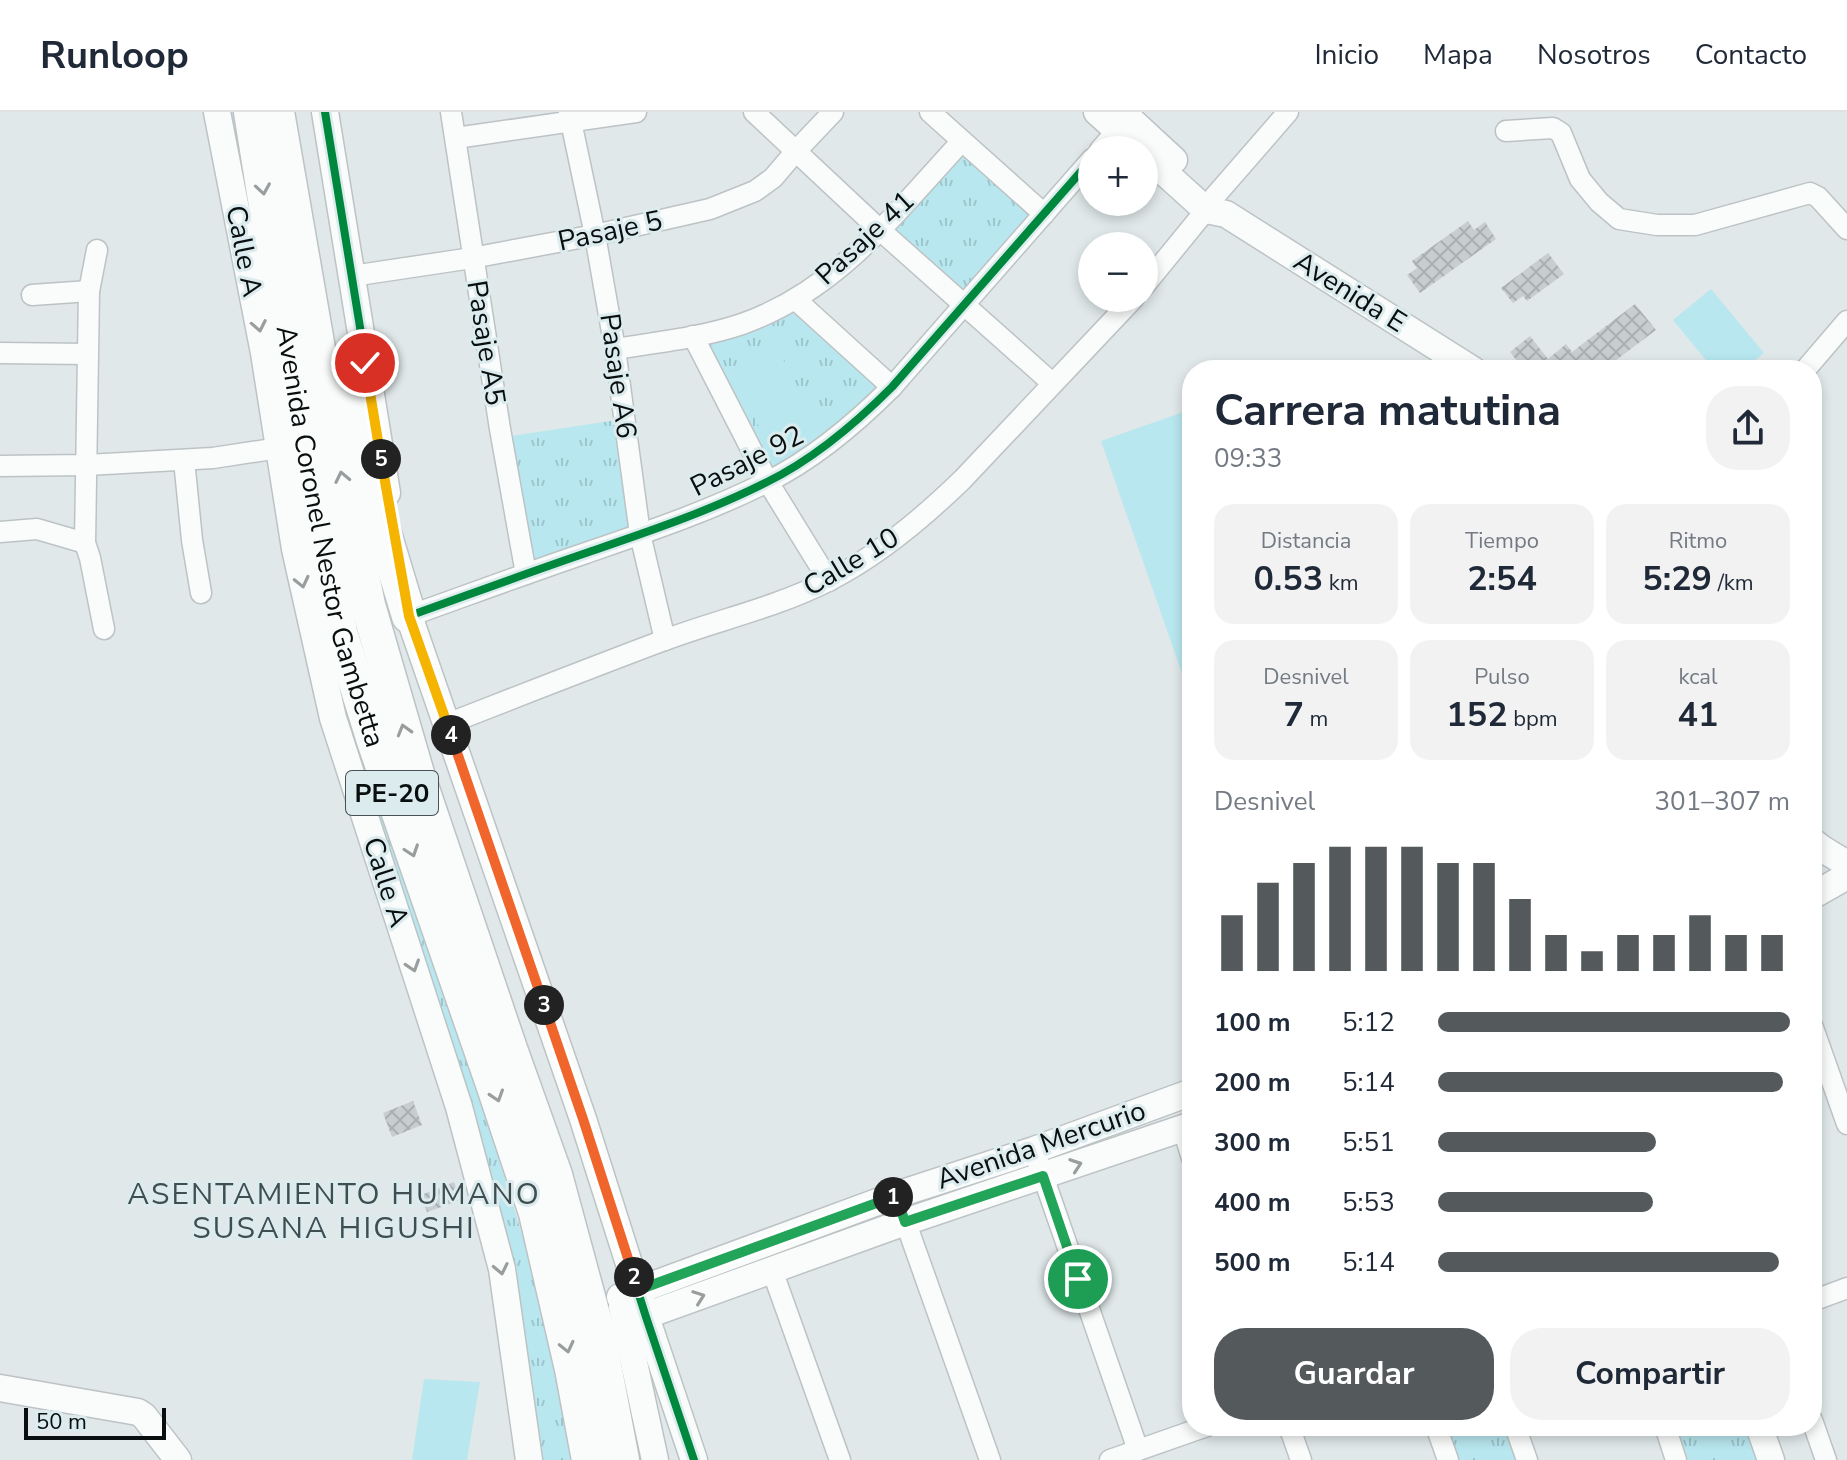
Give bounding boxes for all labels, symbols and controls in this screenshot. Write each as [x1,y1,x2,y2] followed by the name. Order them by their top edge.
[40,30,189,81] text: Runloop
[1314,36,1379,74] text: Inicio
[1423,36,1493,74] text: Mapa
[1537,36,1651,74] text: Nosotros
[1695,36,1807,74] text: Contacto
[1078,136,1158,312] map controls
[1078,136,1158,216] button: +
[254,182,271,196] one-way arrow
[807,182,923,294] street label: Pasaje 41
[554,201,666,261] street label: Pasaje 5
[217,202,271,300] street label: Calle A
[1078,232,1158,312] button: −
[1287,243,1413,341] street label: Avenida E
[457,278,515,408] street label: Pasaje A5
[590,311,646,441] street label: Pasaje A6
[250,319,267,332] one-way arrow
[267,323,394,752] street label: Avenida Coronel Nestor Gambetta
[331,329,399,397] pin
[343,341,387,385] icon: check
[1214,381,1561,441] text: Carrera matutina
[1706,386,1790,470] button: share
[684,416,810,506] street label: Pasaje 92
[361,439,401,479] pin: 5
[1214,441,1282,476] text: 09:33
[374,444,388,474] text: 5
[334,471,351,485] one-way arrow
[796,519,906,605] street label: Calle 10
[1261,526,1351,556] text: Distancia
[1465,526,1539,556] text: Tiempo
[1669,526,1727,556] text: Ritmo
[1253,556,1323,602] text: 0.53
[1467,556,1537,602] text: 2:54
[1642,556,1712,602] text: 5:29
[1323,568,1359,598] text: km
[1712,568,1754,598] text: /km
[293,575,310,589] one-way arrow
[1263,662,1349,692] text: Desnivel
[1474,662,1530,692] text: Pulso
[1679,662,1718,692] text: kcal
[1284,692,1304,738] text: 7
[1446,692,1508,738] text: 152
[1678,692,1718,738] text: 41
[1304,704,1328,734] text: m
[1508,704,1558,734] text: bpm
[431,715,471,755] pin: 4
[444,720,458,750] text: 4
[397,723,413,737] one-way arrow
[346,771,438,815] road number: PE-20
[1214,784,1315,819] text: Desnivel
[1654,784,1790,819] text: 301–307 m
[354,832,418,932] street label: Calle A
[403,843,419,857] one-way arrow
[404,958,420,972] one-way arrow
[524,985,564,1025] pin: 3
[537,990,551,1020] text: 3
[1214,1005,1291,1040] text: 100 m
[1342,1005,1395,1040] text: 5:12
[1214,1065,1291,1100] text: 200 m
[1342,1065,1395,1100] text: 5:14
[488,1089,504,1103] one-way arrow
[931,1091,1151,1199] street label: Avenida Mercurio
[1214,1125,1291,1160] text: 300 m
[1342,1125,1395,1160] text: 5:51
[1069,1158,1083,1174] one-way arrow
[127,1174,541,1249] district label: ASENTAMIENTO HUMANO SUSANA HIGUSHI
[873,1177,913,1217] pin: 1
[886,1182,900,1212] text: 1
[1214,1185,1291,1220] text: 400 m
[1342,1185,1395,1220] text: 5:53
[1044,1245,1112,1313] pin
[1214,1245,1291,1280] text: 500 m
[1342,1245,1395,1280] text: 5:14
[614,1257,654,1297] pin: 2
[1056,1257,1100,1301] icon: arrive
[627,1262,641,1292] text: 2
[492,1263,509,1276] one-way arrow
[691,1290,705,1307] one-way arrow
[1214,1328,1494,1420] button: Guardar
[1510,1328,1790,1420] button: Compartir
[558,1339,575,1353] one-way arrow
[24,1404,166,1440] scale bar
[36,1407,87,1437] text: 50 m

